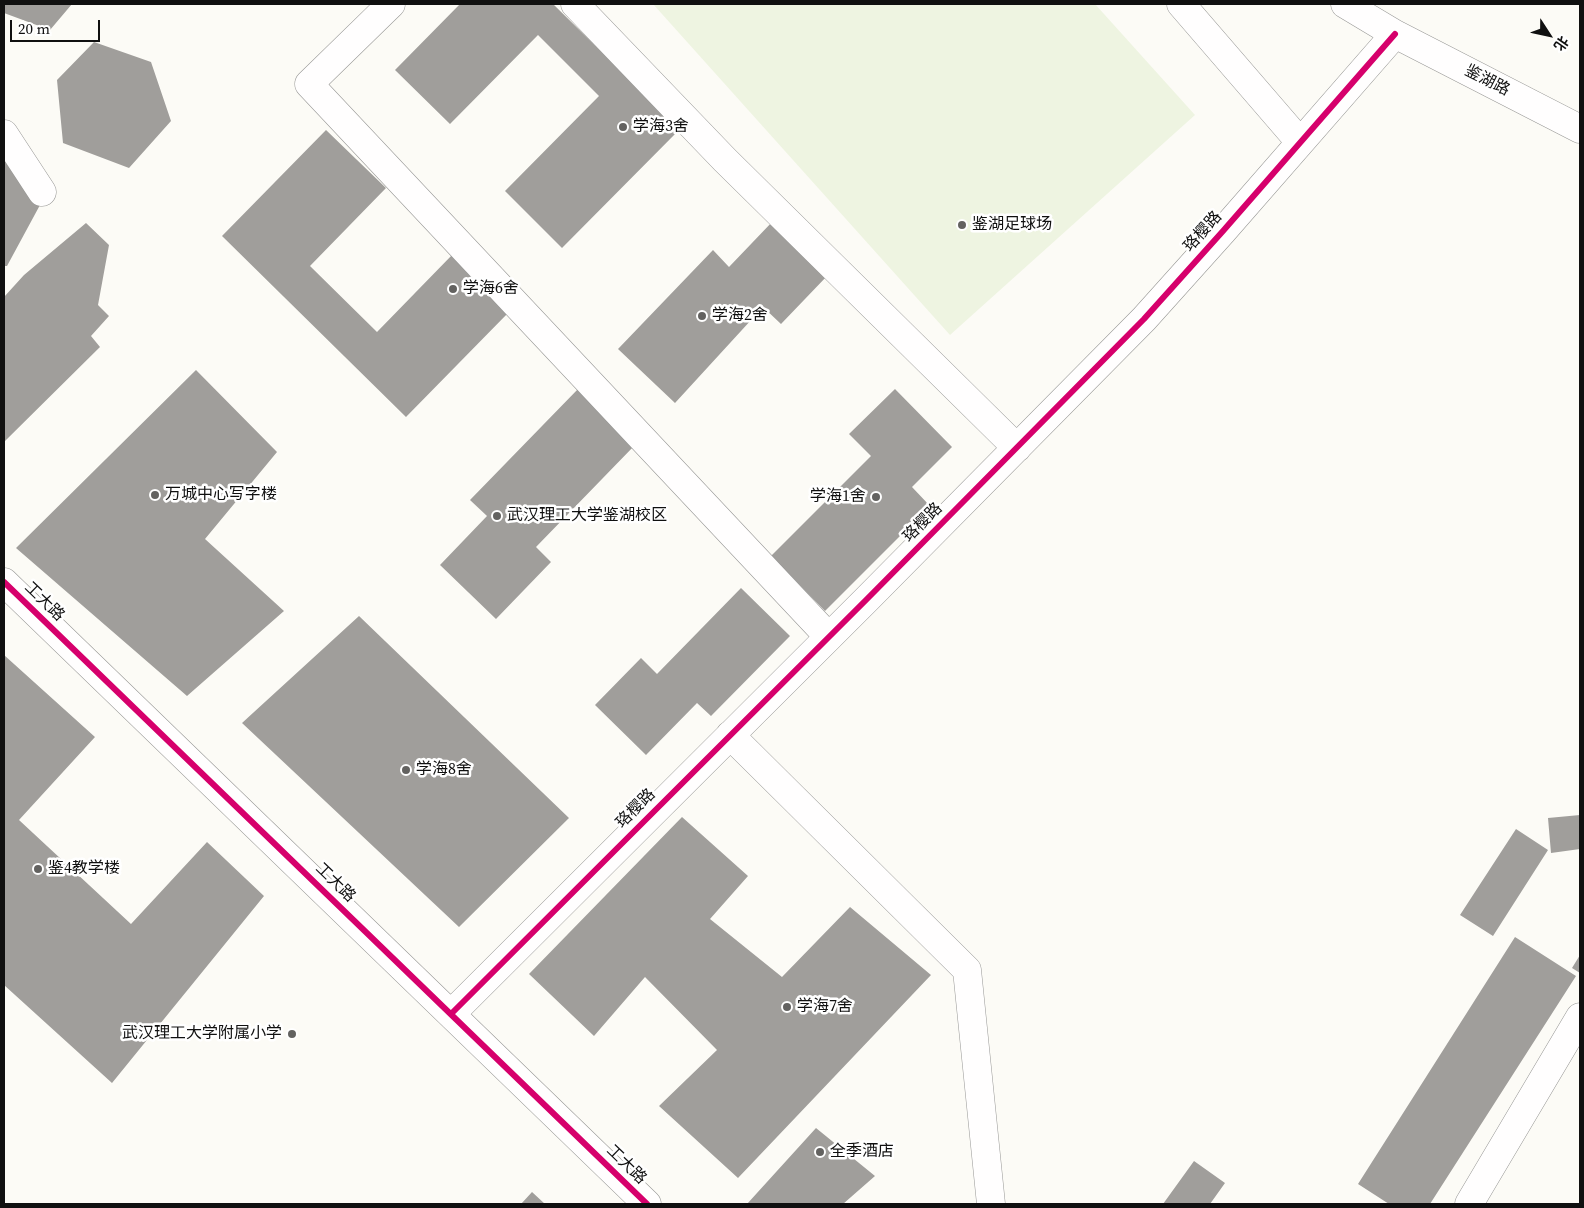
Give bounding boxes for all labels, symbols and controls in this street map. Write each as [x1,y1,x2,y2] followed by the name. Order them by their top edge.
[12,10,102,42] scale bar
[1524,10,1574,60] north arrow
[18,18,50,39] text: 20 m
[1549,32,1573,55] text: 北
[1461,62,1513,100] street label: 鉴湖路
[633,117,689,137] place label: 学海3舍
[617,121,629,133] marker: 学海3舍
[1180,208,1226,256] street label: 珞樱路
[972,215,1052,235] place label: 鉴湖足球场
[956,219,968,231] marker: 鉴湖足球场
[463,279,519,299] place label: 学海6舍
[447,283,459,295] marker: 学海6舍
[712,306,768,326] place label: 学海2舍
[696,310,708,322] marker: 学海2舍
[165,485,277,505] place label: 万城中心写字楼
[810,487,866,507] place label: 学海1舍
[149,489,161,501] marker: 万城中心写字楼
[870,491,882,503] marker: 学海1舍
[899,499,947,547] street label: 珞樱路
[507,506,667,526] place label: 武汉理工大学鉴湖校区
[491,510,503,522] marker: 武汉理工大学鉴湖校区
[20,578,68,626] street label: 工大路
[416,760,472,780] place label: 学海8舍
[400,764,412,776] marker: 学海8舍
[612,785,660,833] street label: 珞樱路
[48,859,120,879] place label: 鉴4教学楼
[311,859,359,907] street label: 工大路
[32,863,44,875] marker: 鉴4教学楼
[797,997,853,1017] place label: 学海7舍
[781,1001,793,1013] marker: 学海7舍
[122,1024,282,1044] place label: 武汉理工大学附属小学
[286,1028,298,1040] marker: 武汉理工大学附属小学
[602,1141,650,1189] street label: 工大路
[830,1142,894,1162] place label: 全季酒店
[814,1146,826,1158] marker: 全季酒店

